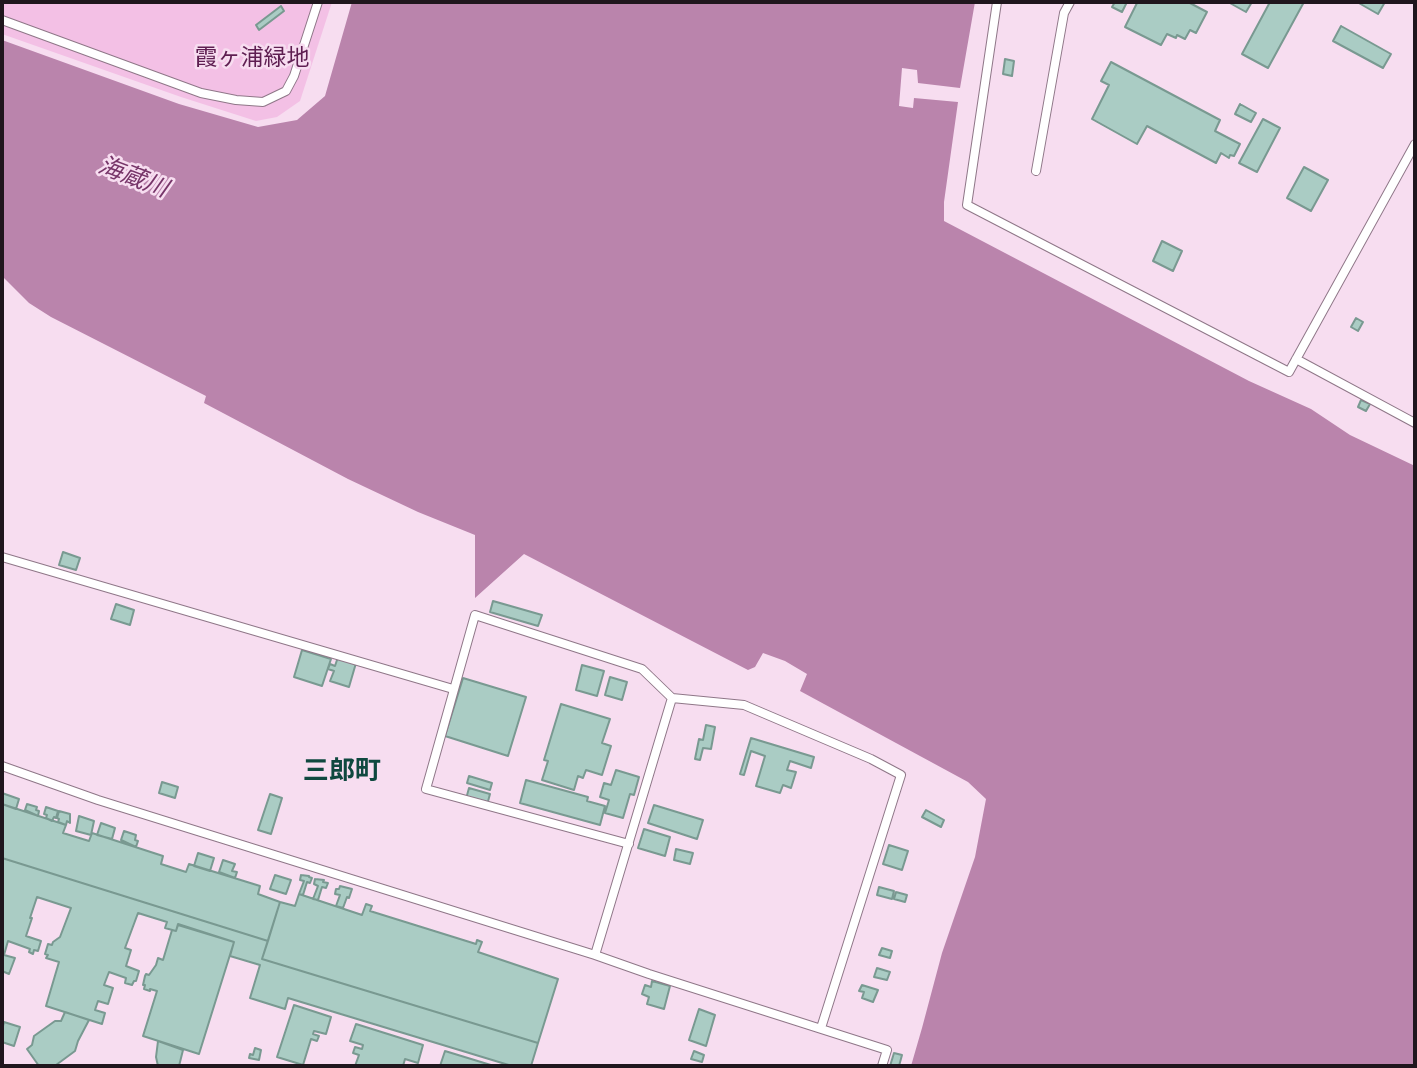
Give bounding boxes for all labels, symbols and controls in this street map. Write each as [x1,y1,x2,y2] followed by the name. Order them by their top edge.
[195,45,309,73] park label: 霞ヶ浦緑地
[94,152,172,204] water label: 海蔵川
[303,756,381,788] district label: 三郎町

